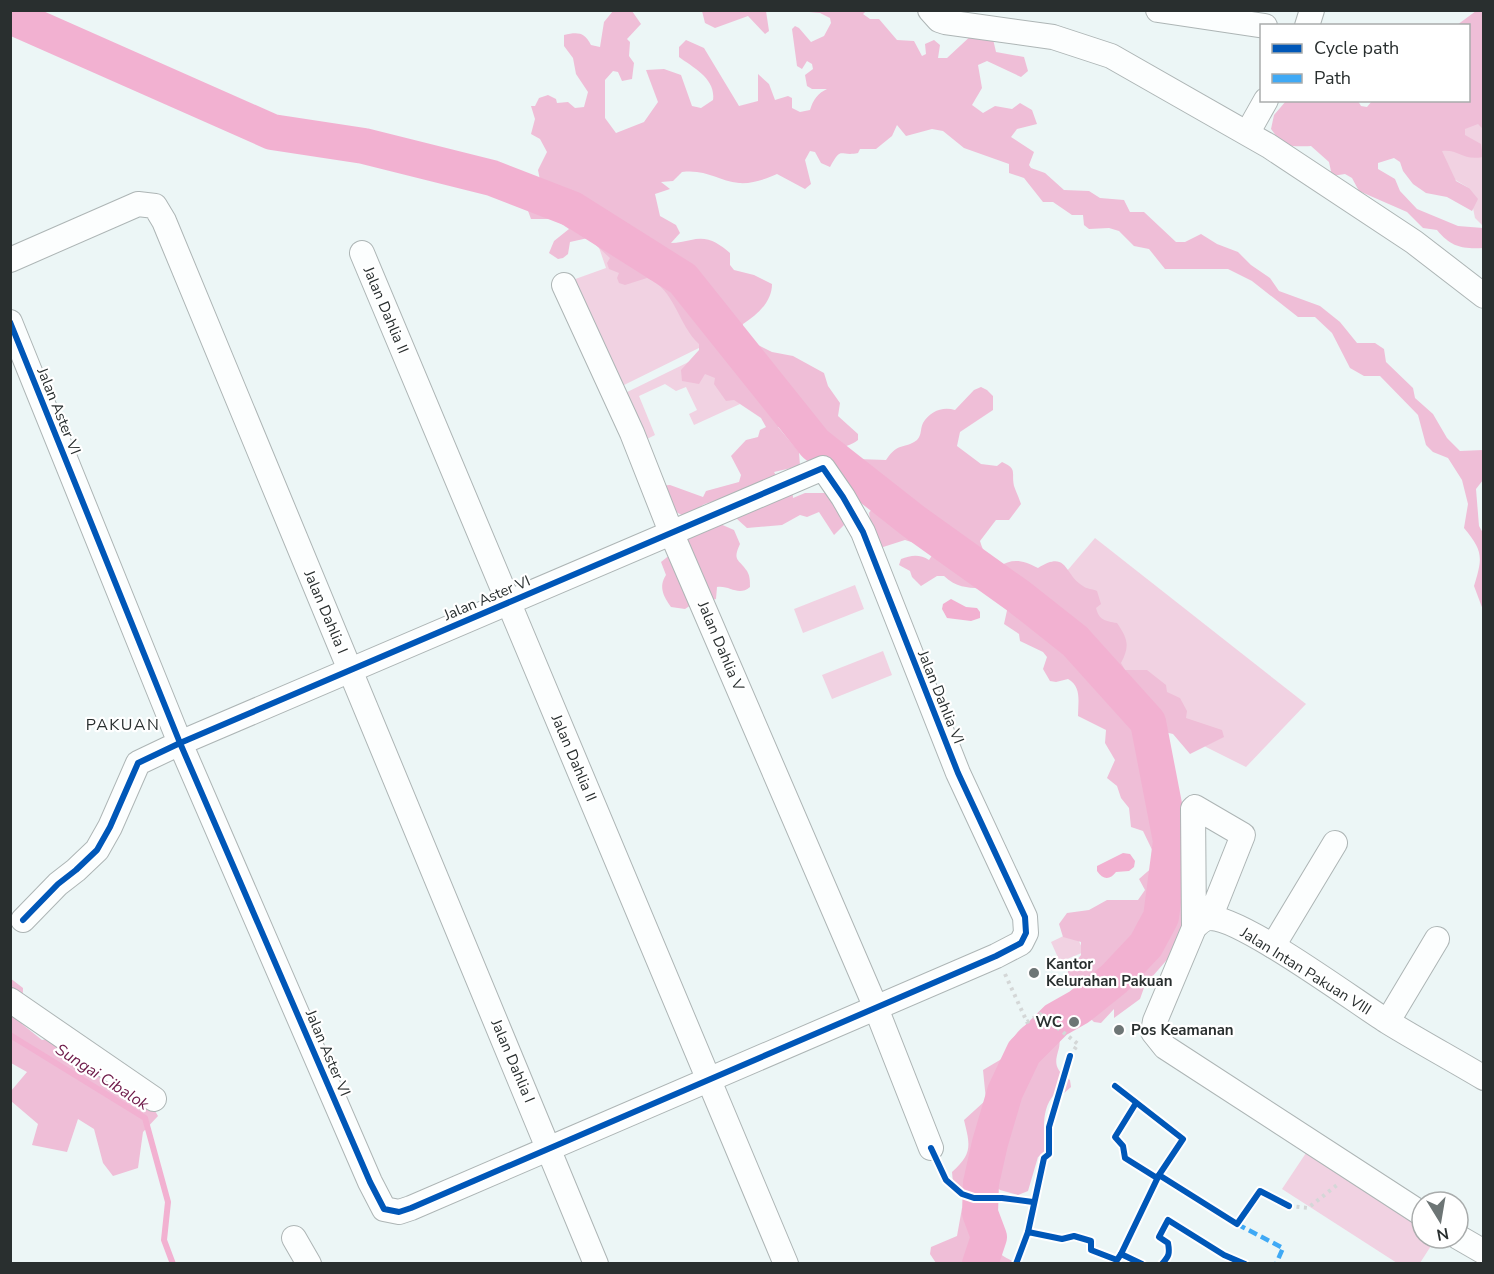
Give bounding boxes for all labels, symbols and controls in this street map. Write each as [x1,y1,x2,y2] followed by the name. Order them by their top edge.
[1260,24,1470,102] legend
[1314,36,1399,60] text: Cycle path
[1314,66,1351,90] text: Path
[358,263,413,357] street label: Jalan Dahlia II
[32,364,86,457] street label: Jalan Aster VI
[299,566,353,657] street label: Jalan Dahlia I
[440,571,533,626] street label: Jalan Aster VI
[693,597,749,694] street label: Jalan Dahlia V
[913,646,969,747] street label: Jalan Dahlia VI
[546,711,601,805] street label: Jalan Dahlia II
[86,714,160,736] district label: PAKUAN
[1236,922,1375,1019] street label: Jalan Intan Pakuan VIII
[1046,954,1173,991] place label: Kantor Kelurahan Pakuan
[1027,966,1041,980] marker: Kantor Kelurahan Pakuan
[300,1006,355,1099] street label: Jalan Aster VI
[1035,1012,1062,1032] place label: WC
[486,1015,540,1106] street label: Jalan Dahlia I
[1067,1015,1081,1029] marker: WC
[1131,1020,1234,1040] place label: Pos Keamanan
[1112,1023,1126,1037] marker: Pos Keamanan
[51,1039,154,1116] water label: Sungai Cibalok
[1410,1190,1470,1250] north arrow
[1435,1222,1451,1246] text: N

